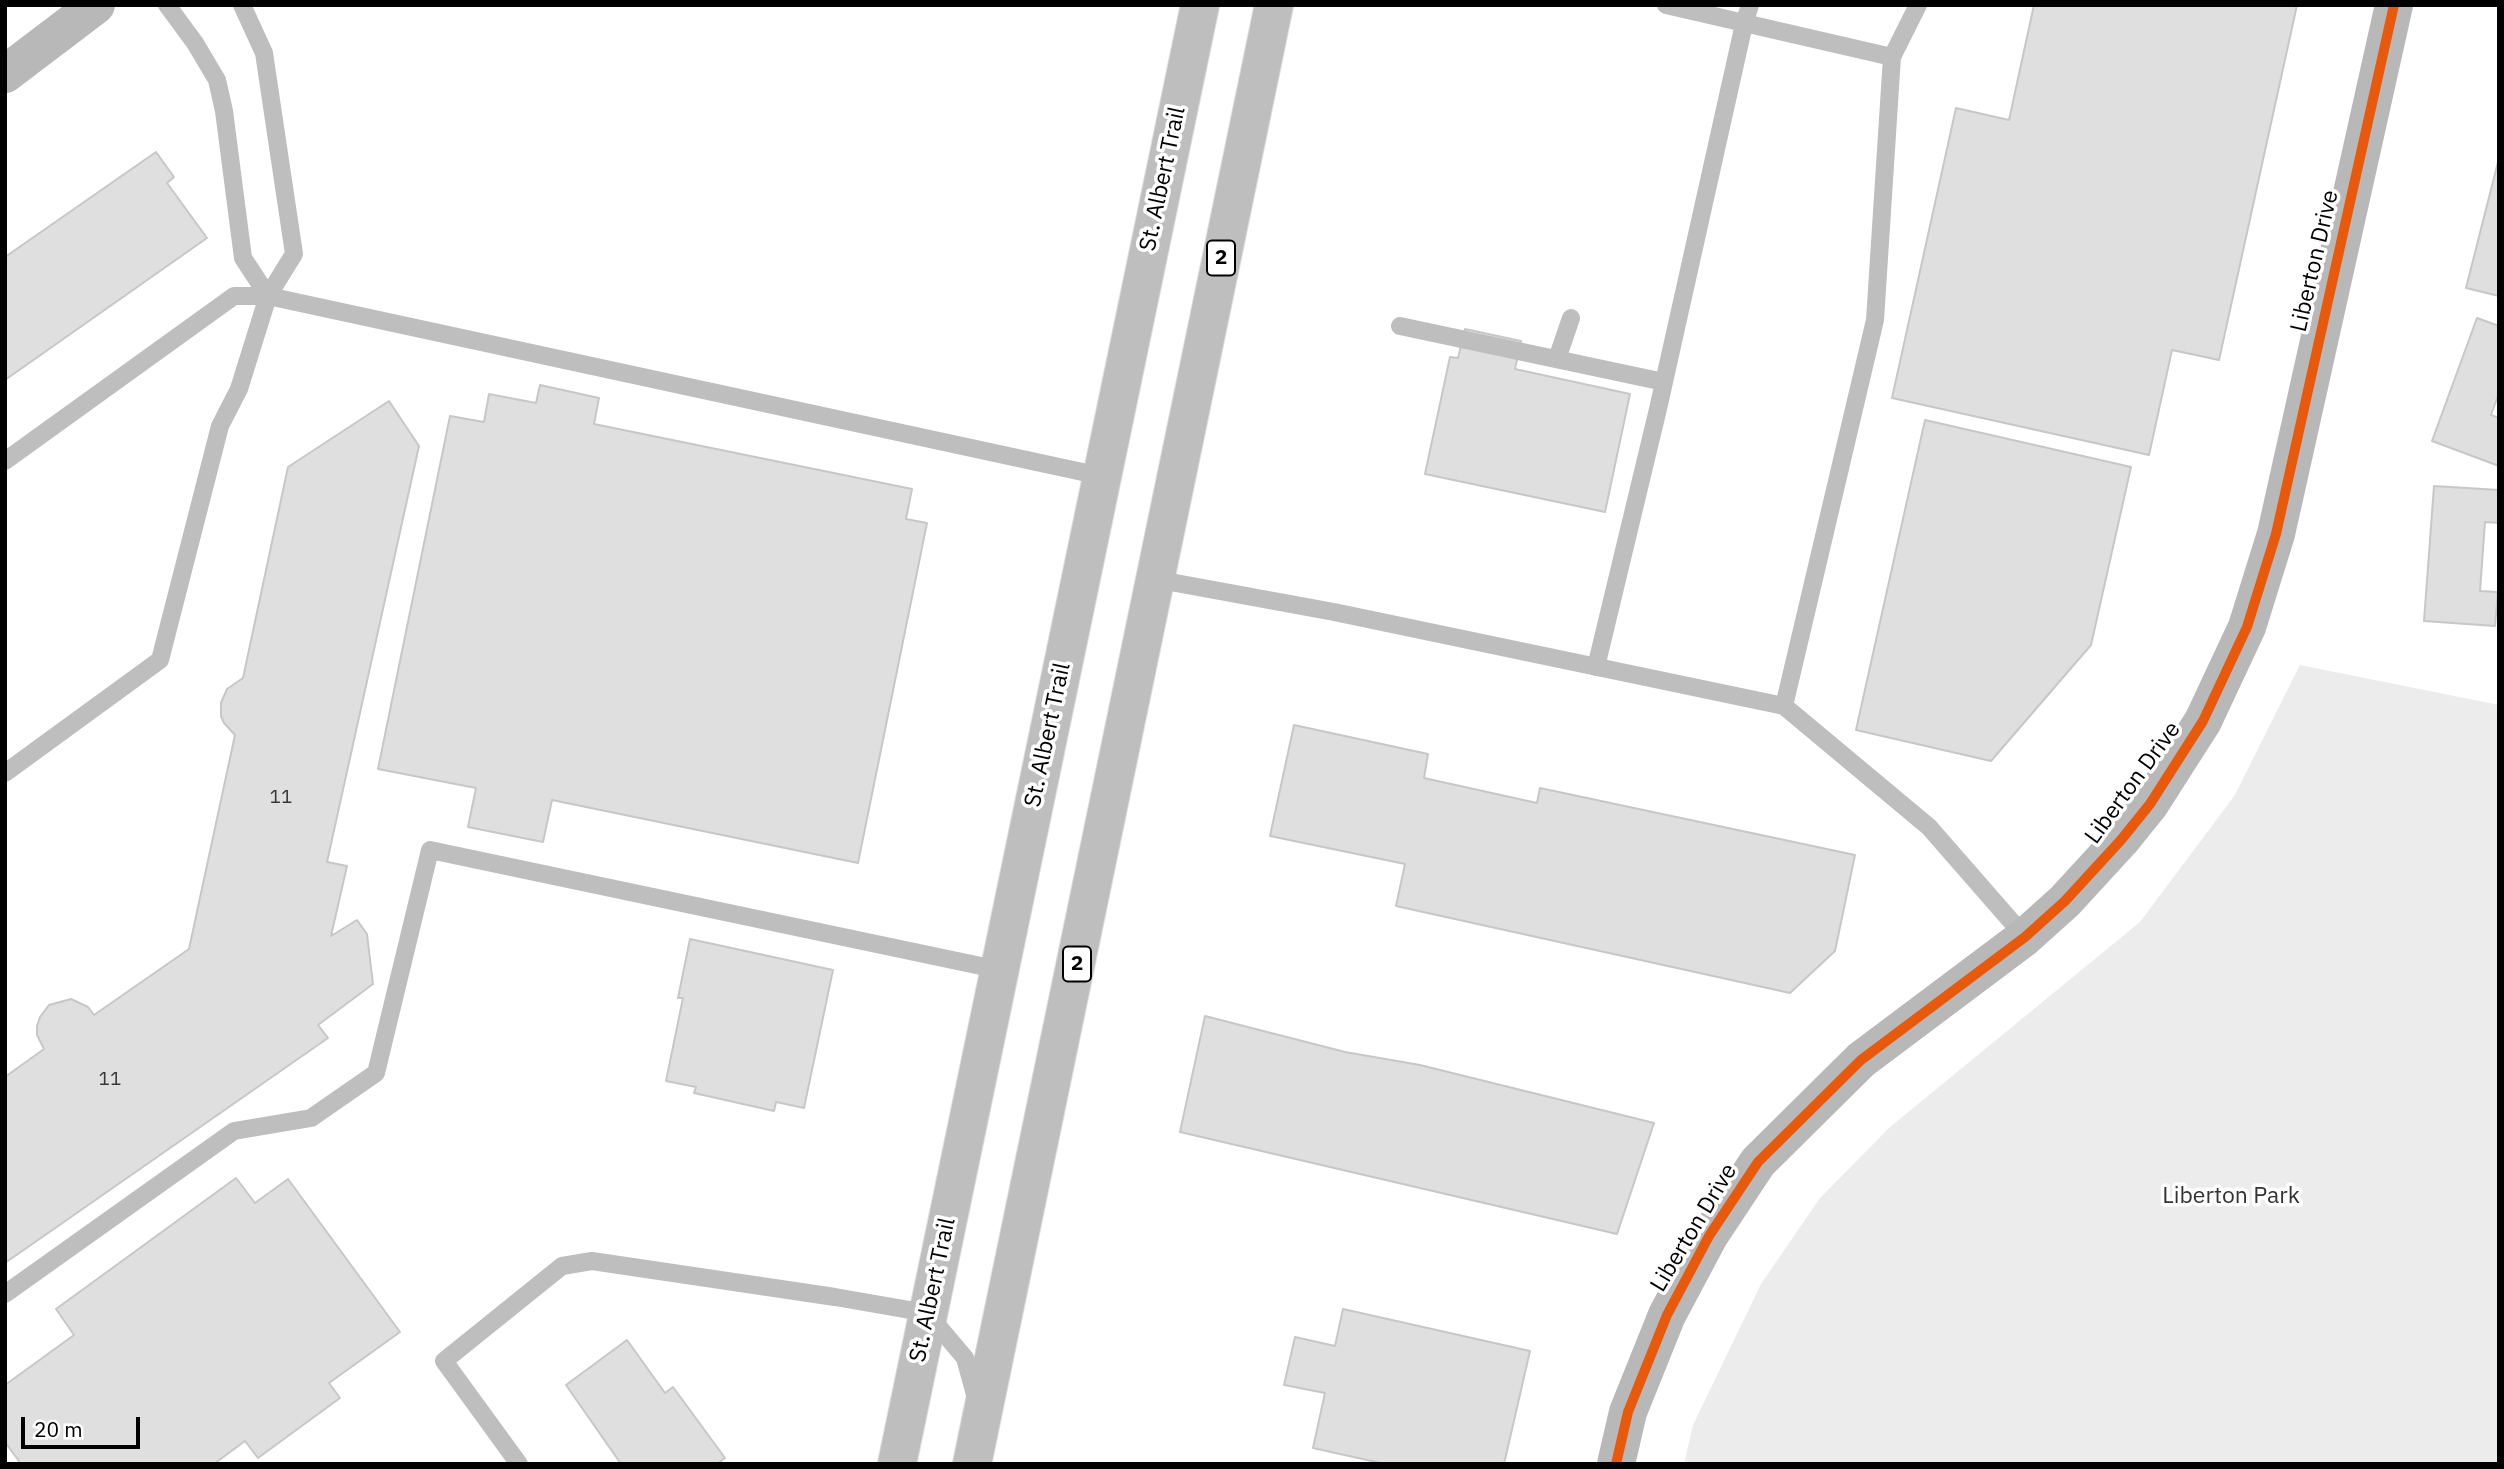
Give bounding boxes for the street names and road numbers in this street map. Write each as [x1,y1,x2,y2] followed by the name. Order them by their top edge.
[1134,104,1192,254] street label: St. Albert Trail
[2285,187,2345,335] street label: Liberton Drive
[1207,240,1235,276] road number: 2
[1019,660,1077,810] street label: St. Albert Trail
[2079,716,2187,850] street label: Liberton Drive
[1063,946,1091,982] road number: 2
[1645,1159,1743,1297] street label: Liberton Drive
[904,1215,962,1365] street label: St. Albert Trail

